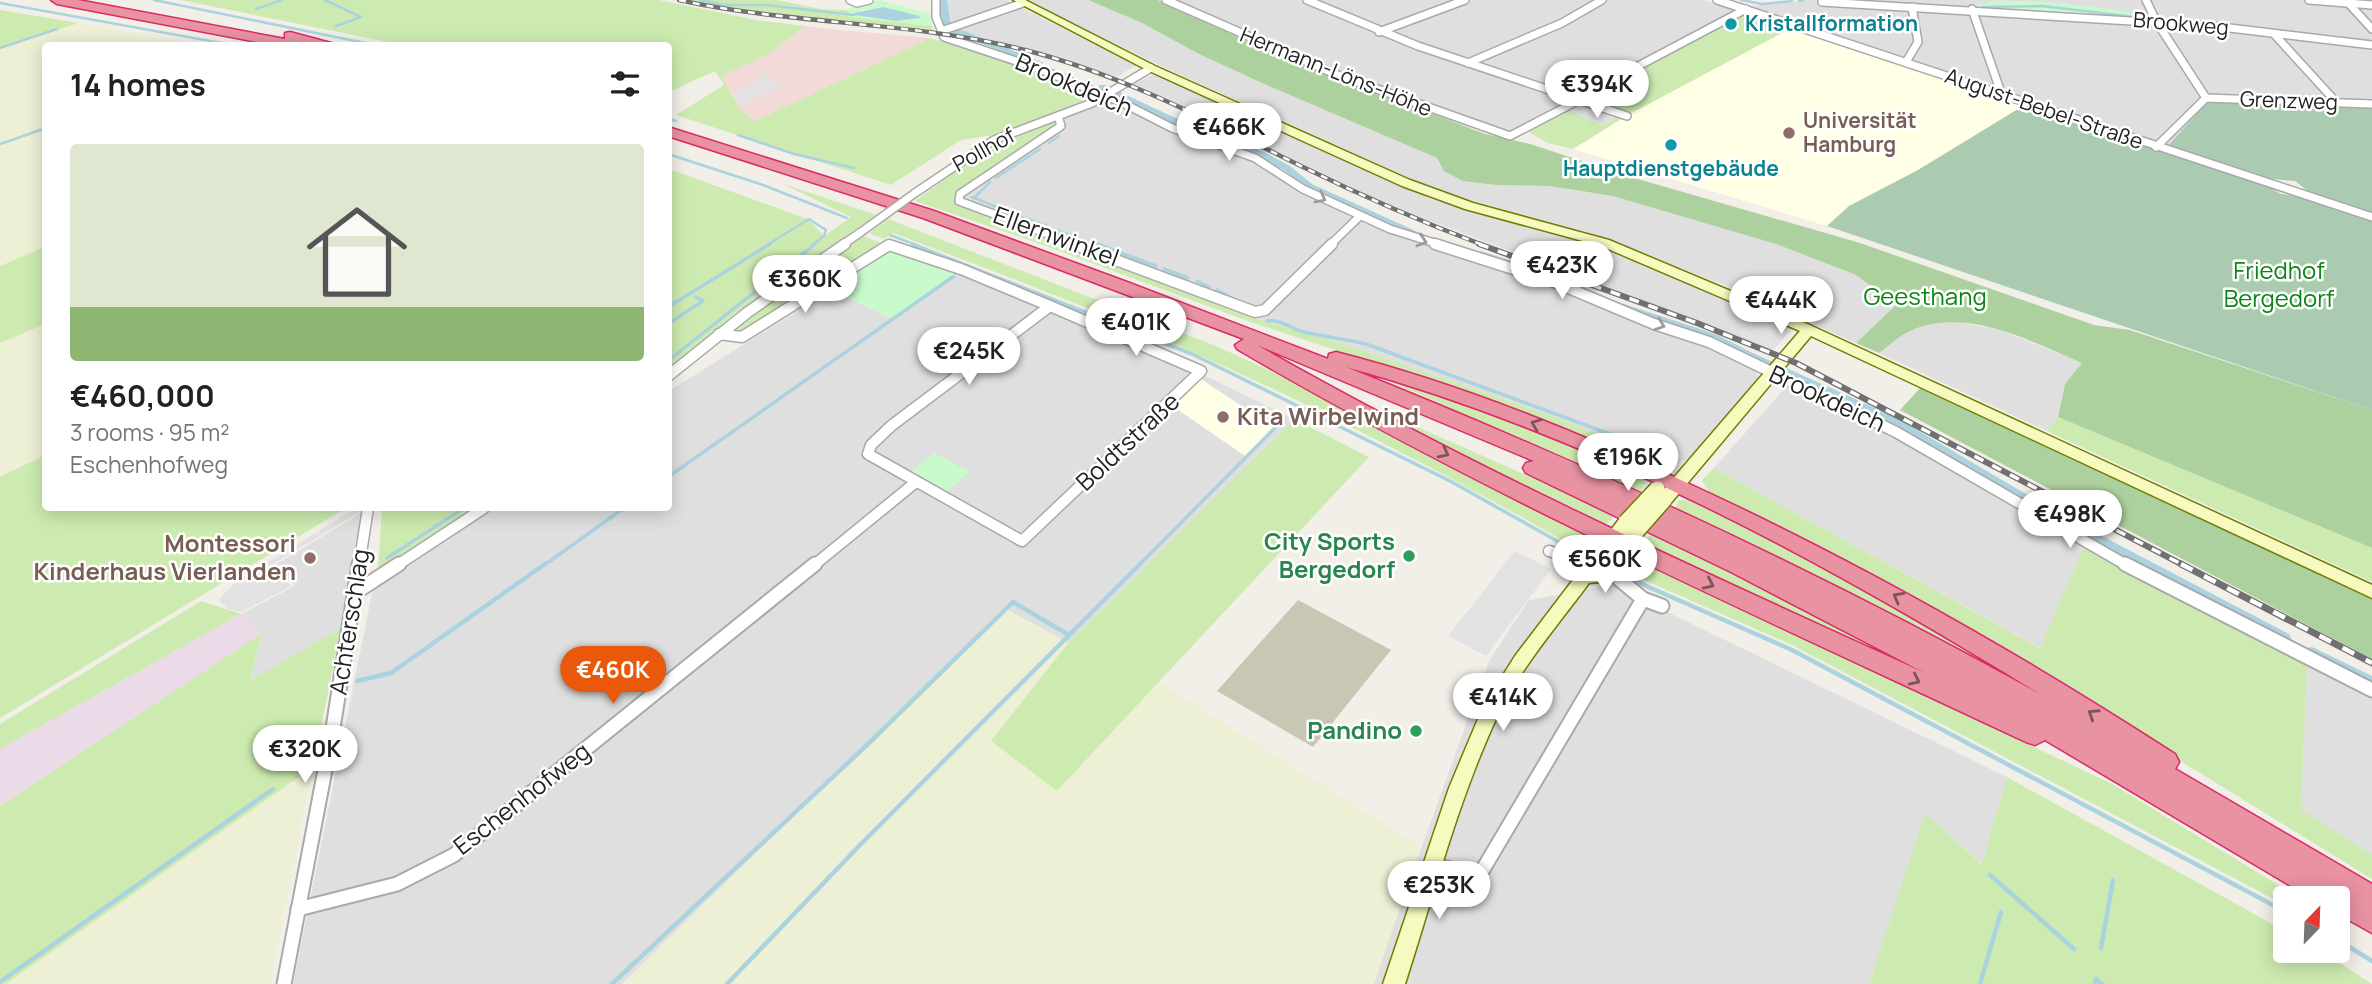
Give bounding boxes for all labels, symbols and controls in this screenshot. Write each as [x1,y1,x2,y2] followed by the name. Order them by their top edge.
[2132,5,2230,41] street label: Brookweg
[1745,9,1918,37] place label: Kristallformation
[1723,16,1739,32] marker: Kristallformation
[1236,20,1436,122] street label: Hermann-Löns-Höhe
[1011,44,1138,123] street label: Brookdeich
[1548,60,1646,120] pin: €394K
[1942,61,2147,155] street label: August-Bebel-Straße
[70,64,206,105] text: 14 homes
[606,65,644,103] icon: filters
[1561,67,1633,99] text: €394K
[2240,84,2339,116] street label: Grenzweg
[1180,104,1278,163] pin: €466K
[1803,106,1916,158] place label: Universität Hamburg
[1193,110,1265,142] text: €466K
[947,120,1020,178] street label: Pollhof
[1781,125,1797,141] marker: Universität Hamburg
[1663,137,1679,153] marker: Hauptdienstgebäude
[1563,154,1779,182] place label: Hauptdienstgebäude
[294,189,420,315] icon: home
[1314,190,1326,204] one-way arrow
[989,198,1124,274] street label: Ellernwinkel
[1416,233,1428,247] one-way arrow
[1513,242,1611,301] pin: €423K
[1526,248,1598,280] text: €423K
[2224,253,2335,314] park label: Friedhof Bergedorf
[756,256,854,315] pin: €360K
[768,262,842,294] text: €360K
[1732,276,1830,336] pin: €444K
[1863,279,1987,312] park label: Geesthang
[1745,283,1817,315] text: €444K
[1087,298,1185,358] pin: €401K
[1101,305,1171,337] text: €401K
[1653,317,1665,331] one-way arrow
[920,328,1018,387] pin: €245K
[933,334,1005,366] text: €245K
[1764,356,1891,439] street label: Brookdeich
[70,375,215,416] text: €460,000
[1068,384,1186,497] street label: Boldtstraße
[1237,399,1419,432] place label: Kita Wirbelwind
[1215,409,1231,425] marker: Kita Wirbelwind
[70,416,229,448] text: 3 rooms · 95 m²
[1530,419,1542,433] one-way arrow
[1579,434,1677,493] pin: €196K
[1593,440,1663,472] text: €196K
[1437,444,1449,458] one-way arrow
[70,448,228,480] text: Eschenhofweg
[2021,490,2119,550] pin: €498K
[2034,497,2106,529] text: €498K
[1264,524,1395,585] place label: City Sports Bergedorf
[34,526,296,587] place label: Montessori Kinderhaus Vierlanden
[1556,536,1654,595] pin: €560K
[1568,542,1642,574] text: €560K
[321,546,376,697] street label: Achterschlag
[1401,548,1417,564] marker: City Sports Bergedorf
[302,550,318,566] marker: Montessori Kinderhaus Vierlanden
[1702,576,1714,590] one-way arrow
[1893,592,1905,605] one-way arrow
[564,646,662,706] pin: €460K
[576,653,650,685] text: €460K
[1908,672,1920,686] one-way arrow
[1454,674,1552,733] pin: €414K
[1469,680,1537,712] text: €414K
[2088,709,2101,722] one-way arrow
[1307,713,1402,746] place label: Pandino
[1408,723,1424,739] marker: Pandino
[256,726,354,785] pin: €320K
[269,732,341,764] text: €320K
[446,734,596,862] street label: Eschenhofweg
[1390,862,1488,921] pin: €253K
[1403,868,1475,900] text: €253K
[2273,886,2350,962] north arrow
[2273,886,2350,963] map controls

